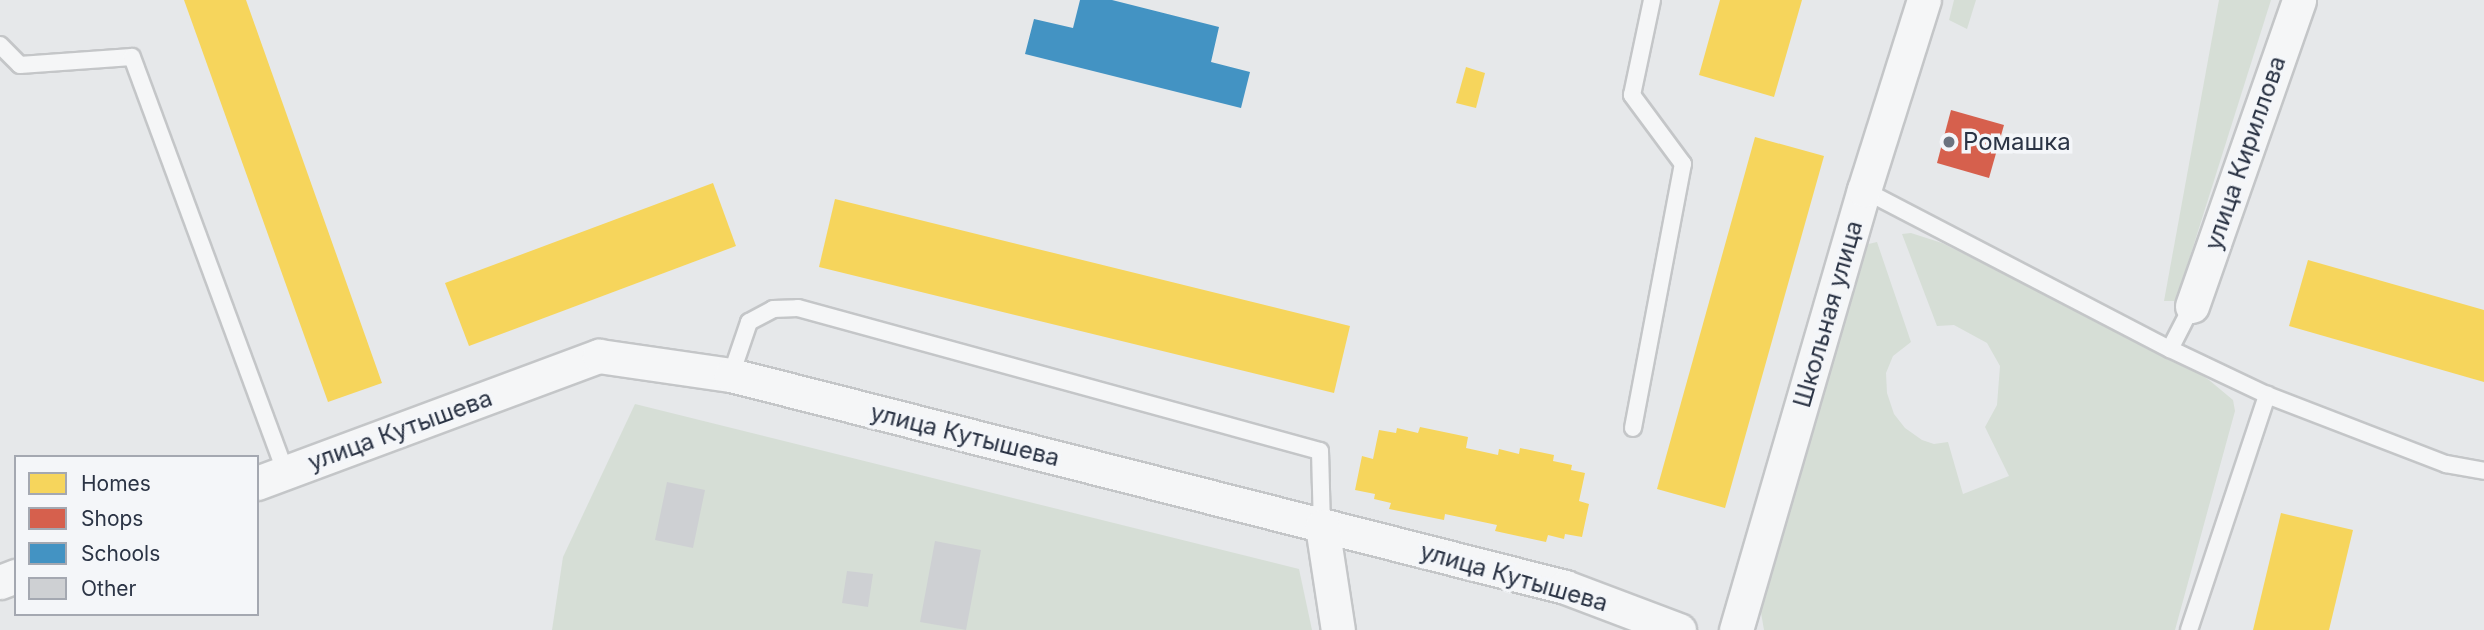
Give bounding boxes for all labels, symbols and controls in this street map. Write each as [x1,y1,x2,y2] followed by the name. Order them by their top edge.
[2198,52,2292,254] street label: улица Кириллова
[1963,128,2071,156] place label: Ромашка
[1941,134,1957,150] marker: Ромашка
[1788,217,1868,411] street label: Школьная улица
[304,383,496,477] street label: улица Кутышева
[867,398,1063,472] street label: улица Кутышева
[14,455,259,616] legend
[81,471,151,496] text: Homes
[81,506,143,531] text: Shops
[1417,536,1611,618] street label: улица Кутышева
[81,541,160,566] text: Schools
[81,576,137,601] text: Other

